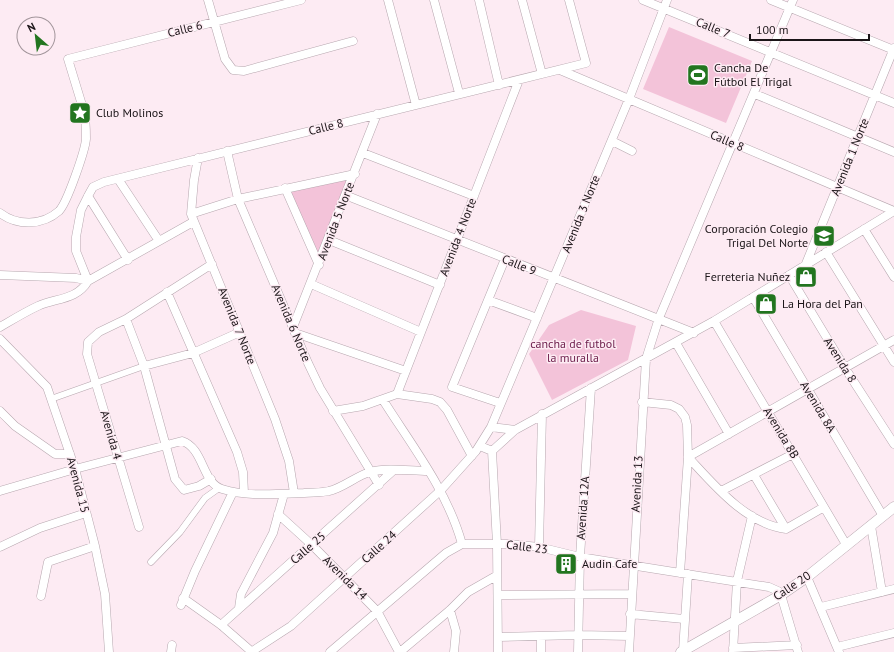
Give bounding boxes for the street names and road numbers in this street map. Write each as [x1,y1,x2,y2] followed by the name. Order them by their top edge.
[694,14,732,41] street label: Calle 7
[166,17,204,40] street label: Calle 6
[307,115,345,138] street label: Calle 8
[827,116,872,198] street label: Avenida 1 Norte
[708,127,746,154] street label: Calle 8
[558,173,603,255] street label: Avenida 3 Norte
[314,180,357,262] street label: Avenida 5 Norte
[436,196,479,278] street label: Avenida 4 Norte
[500,251,538,278] street label: Calle 9
[268,282,314,364] street label: Avenida 6 Norte
[215,285,260,367] street label: Avenida 7 Norte
[821,334,860,385] street label: Avenida 8
[797,378,840,435] street label: Avenida 8A
[760,404,803,461] street label: Avenida 8B
[97,409,126,462] street label: Avenida 4
[64,455,93,514] street label: Avenida 15
[628,455,645,513] street label: Avenida 13
[573,476,592,540] street label: Avenida 12A
[358,527,400,566] street label: Calle 24
[287,528,328,567] street label: Calle 25
[505,537,549,557] street label: Calle 23
[320,552,371,603] street label: Avenida 14
[770,567,814,604] street label: Calle 20

